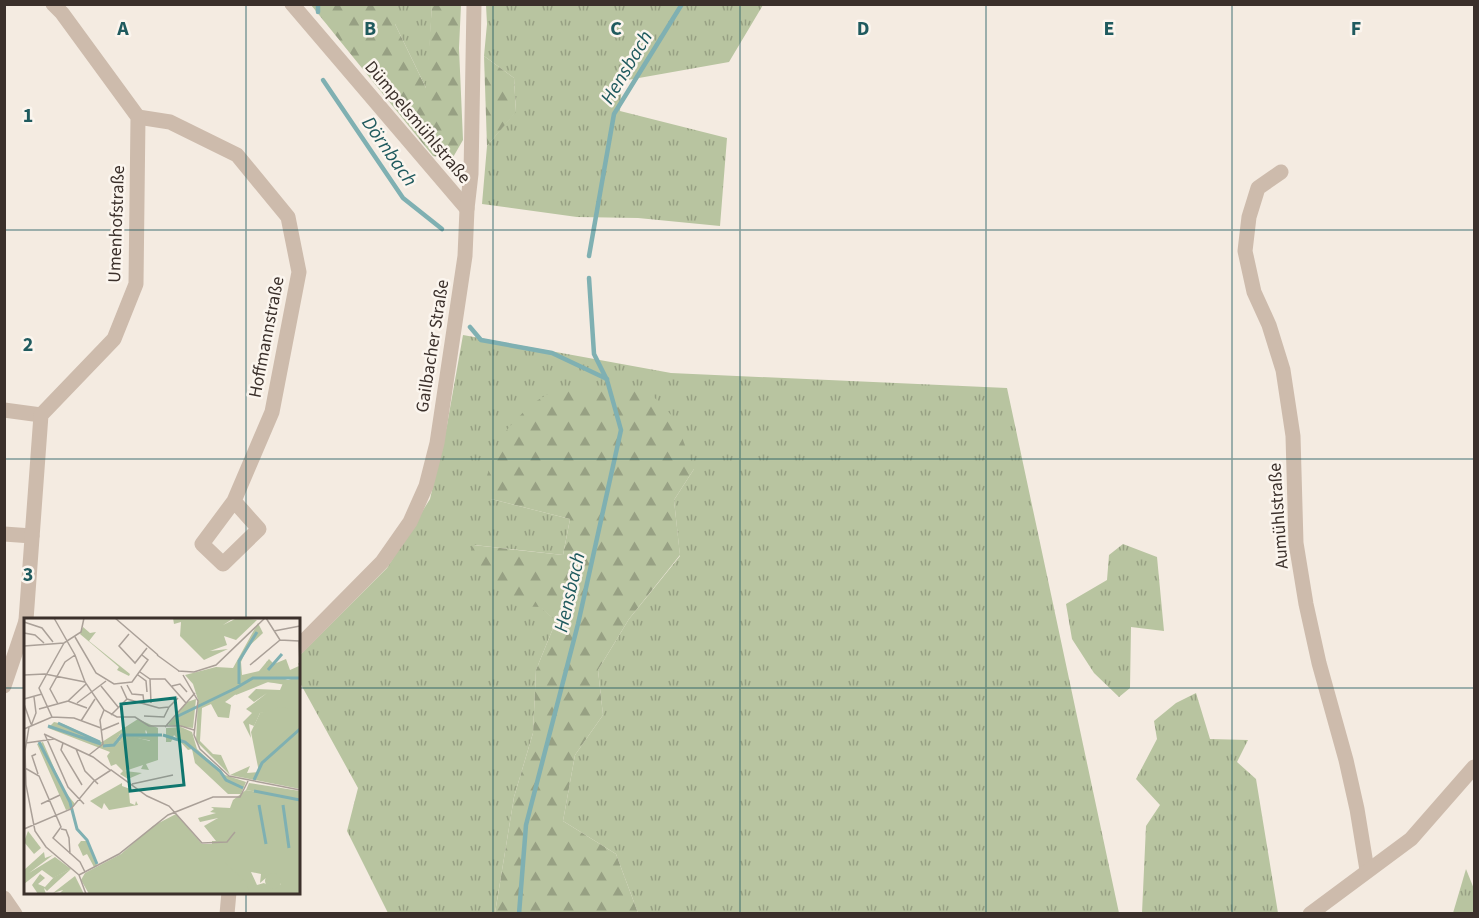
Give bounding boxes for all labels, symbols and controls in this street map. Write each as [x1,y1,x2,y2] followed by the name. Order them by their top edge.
[116,15,129,43] text: A
[364,15,376,43] text: B
[610,15,622,43] text: C
[857,15,869,43] text: D
[1104,15,1114,43] text: E
[1351,15,1361,43] text: F
[594,26,660,110] water label: Hensbach
[359,56,477,189] street label: Dümpelsmühlstraße
[23,102,33,130] text: 1
[355,111,424,192] water label: Dörnbach
[102,165,131,283] street label: Umenhofstraße
[242,274,291,400] street label: Hoffmannstraße
[410,278,455,414] street label: Gailbacher Straße
[23,331,33,359] text: 2
[1262,462,1295,570] street label: Aumühlstraße
[547,550,593,635] water label: Hensbach
[23,561,33,589] text: 3
[24,618,300,894] inset map

